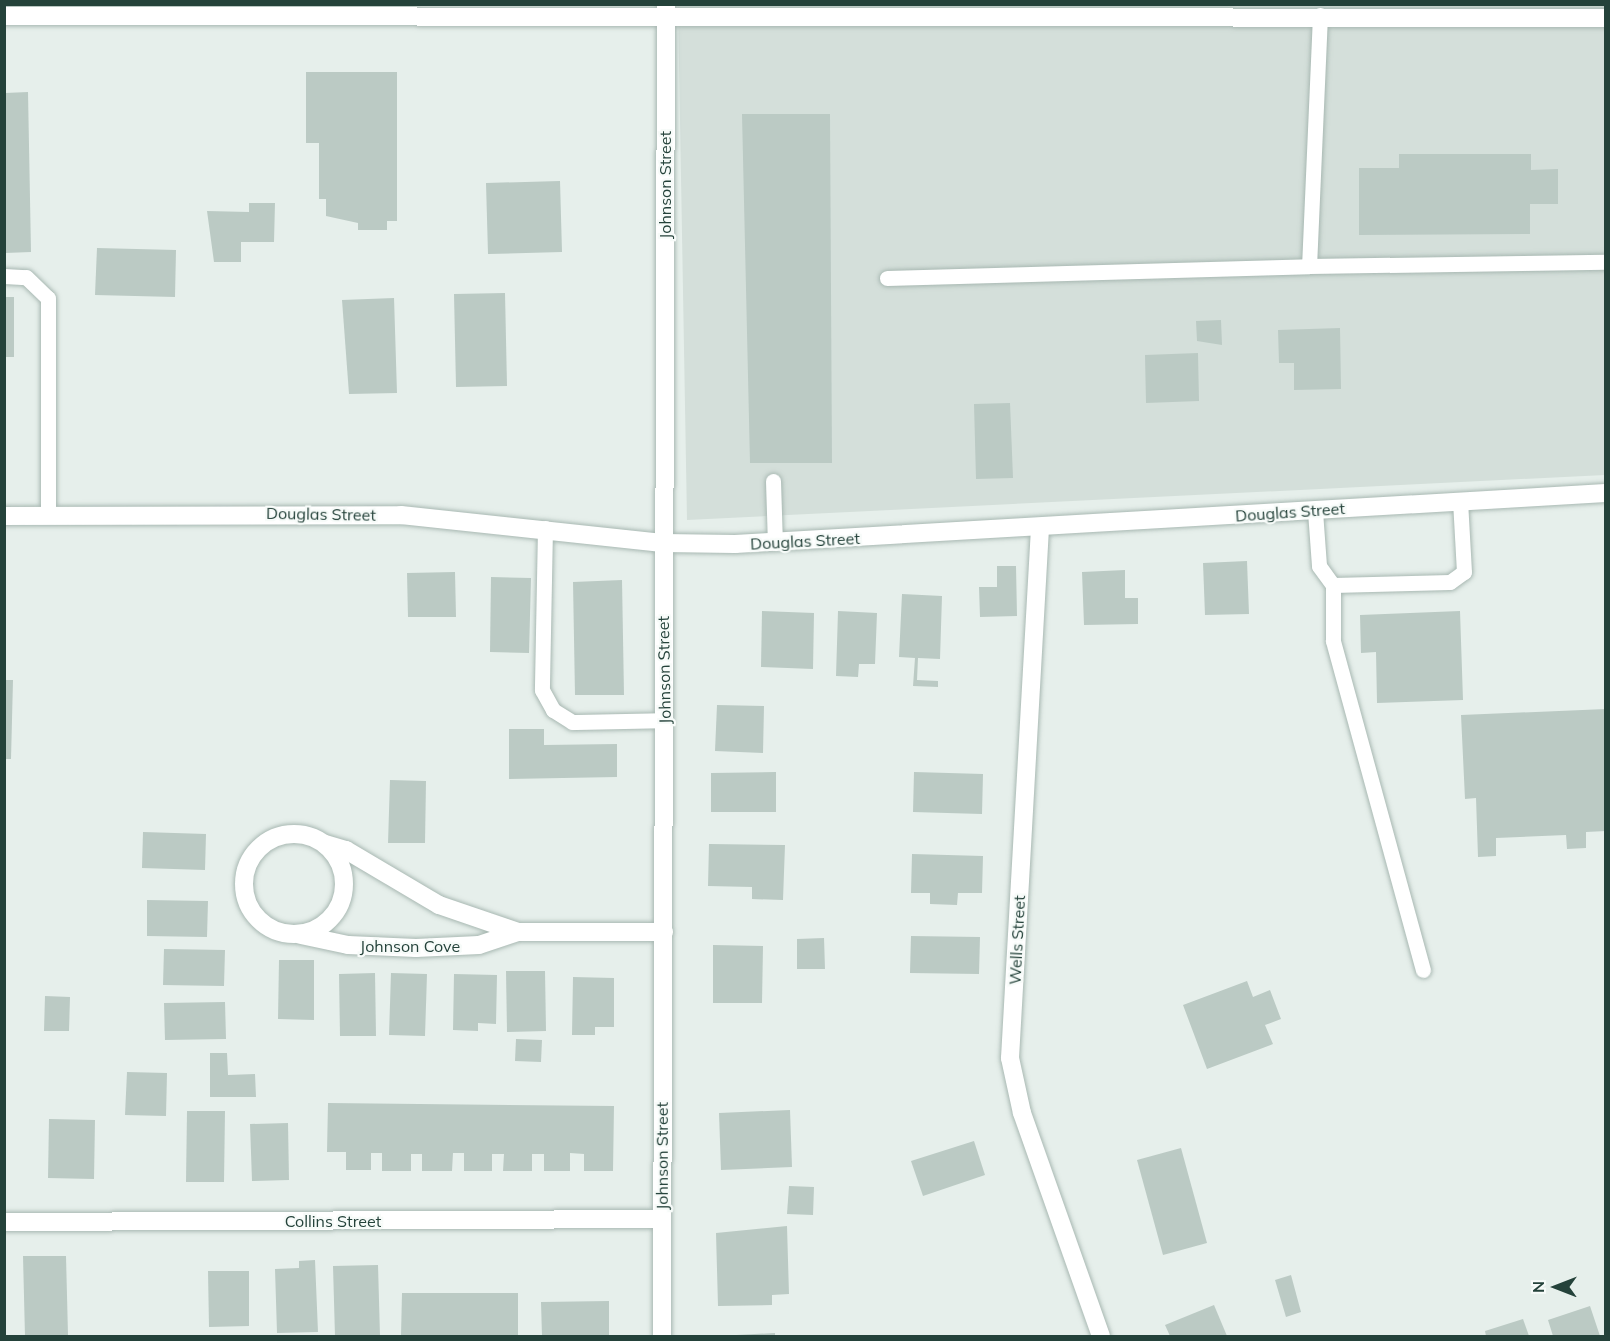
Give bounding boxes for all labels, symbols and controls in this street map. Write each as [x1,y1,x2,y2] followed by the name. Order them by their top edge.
[655,131,675,239] street label: Johnson Street
[1235,499,1345,525] street label: Douglas Street
[266,503,376,525] street label: Douglas Street
[750,529,860,553] street label: Douglas Street
[653,616,675,724] street label: Johnson Street
[1005,895,1029,985] street label: Wells Street
[360,936,460,956] street label: Johnson Cove
[652,1102,672,1210] street label: Johnson Street
[285,1211,381,1231] street label: Collins Street
[1526,1257,1586,1317] north arrow
[1528,1281,1548,1293] text: N

